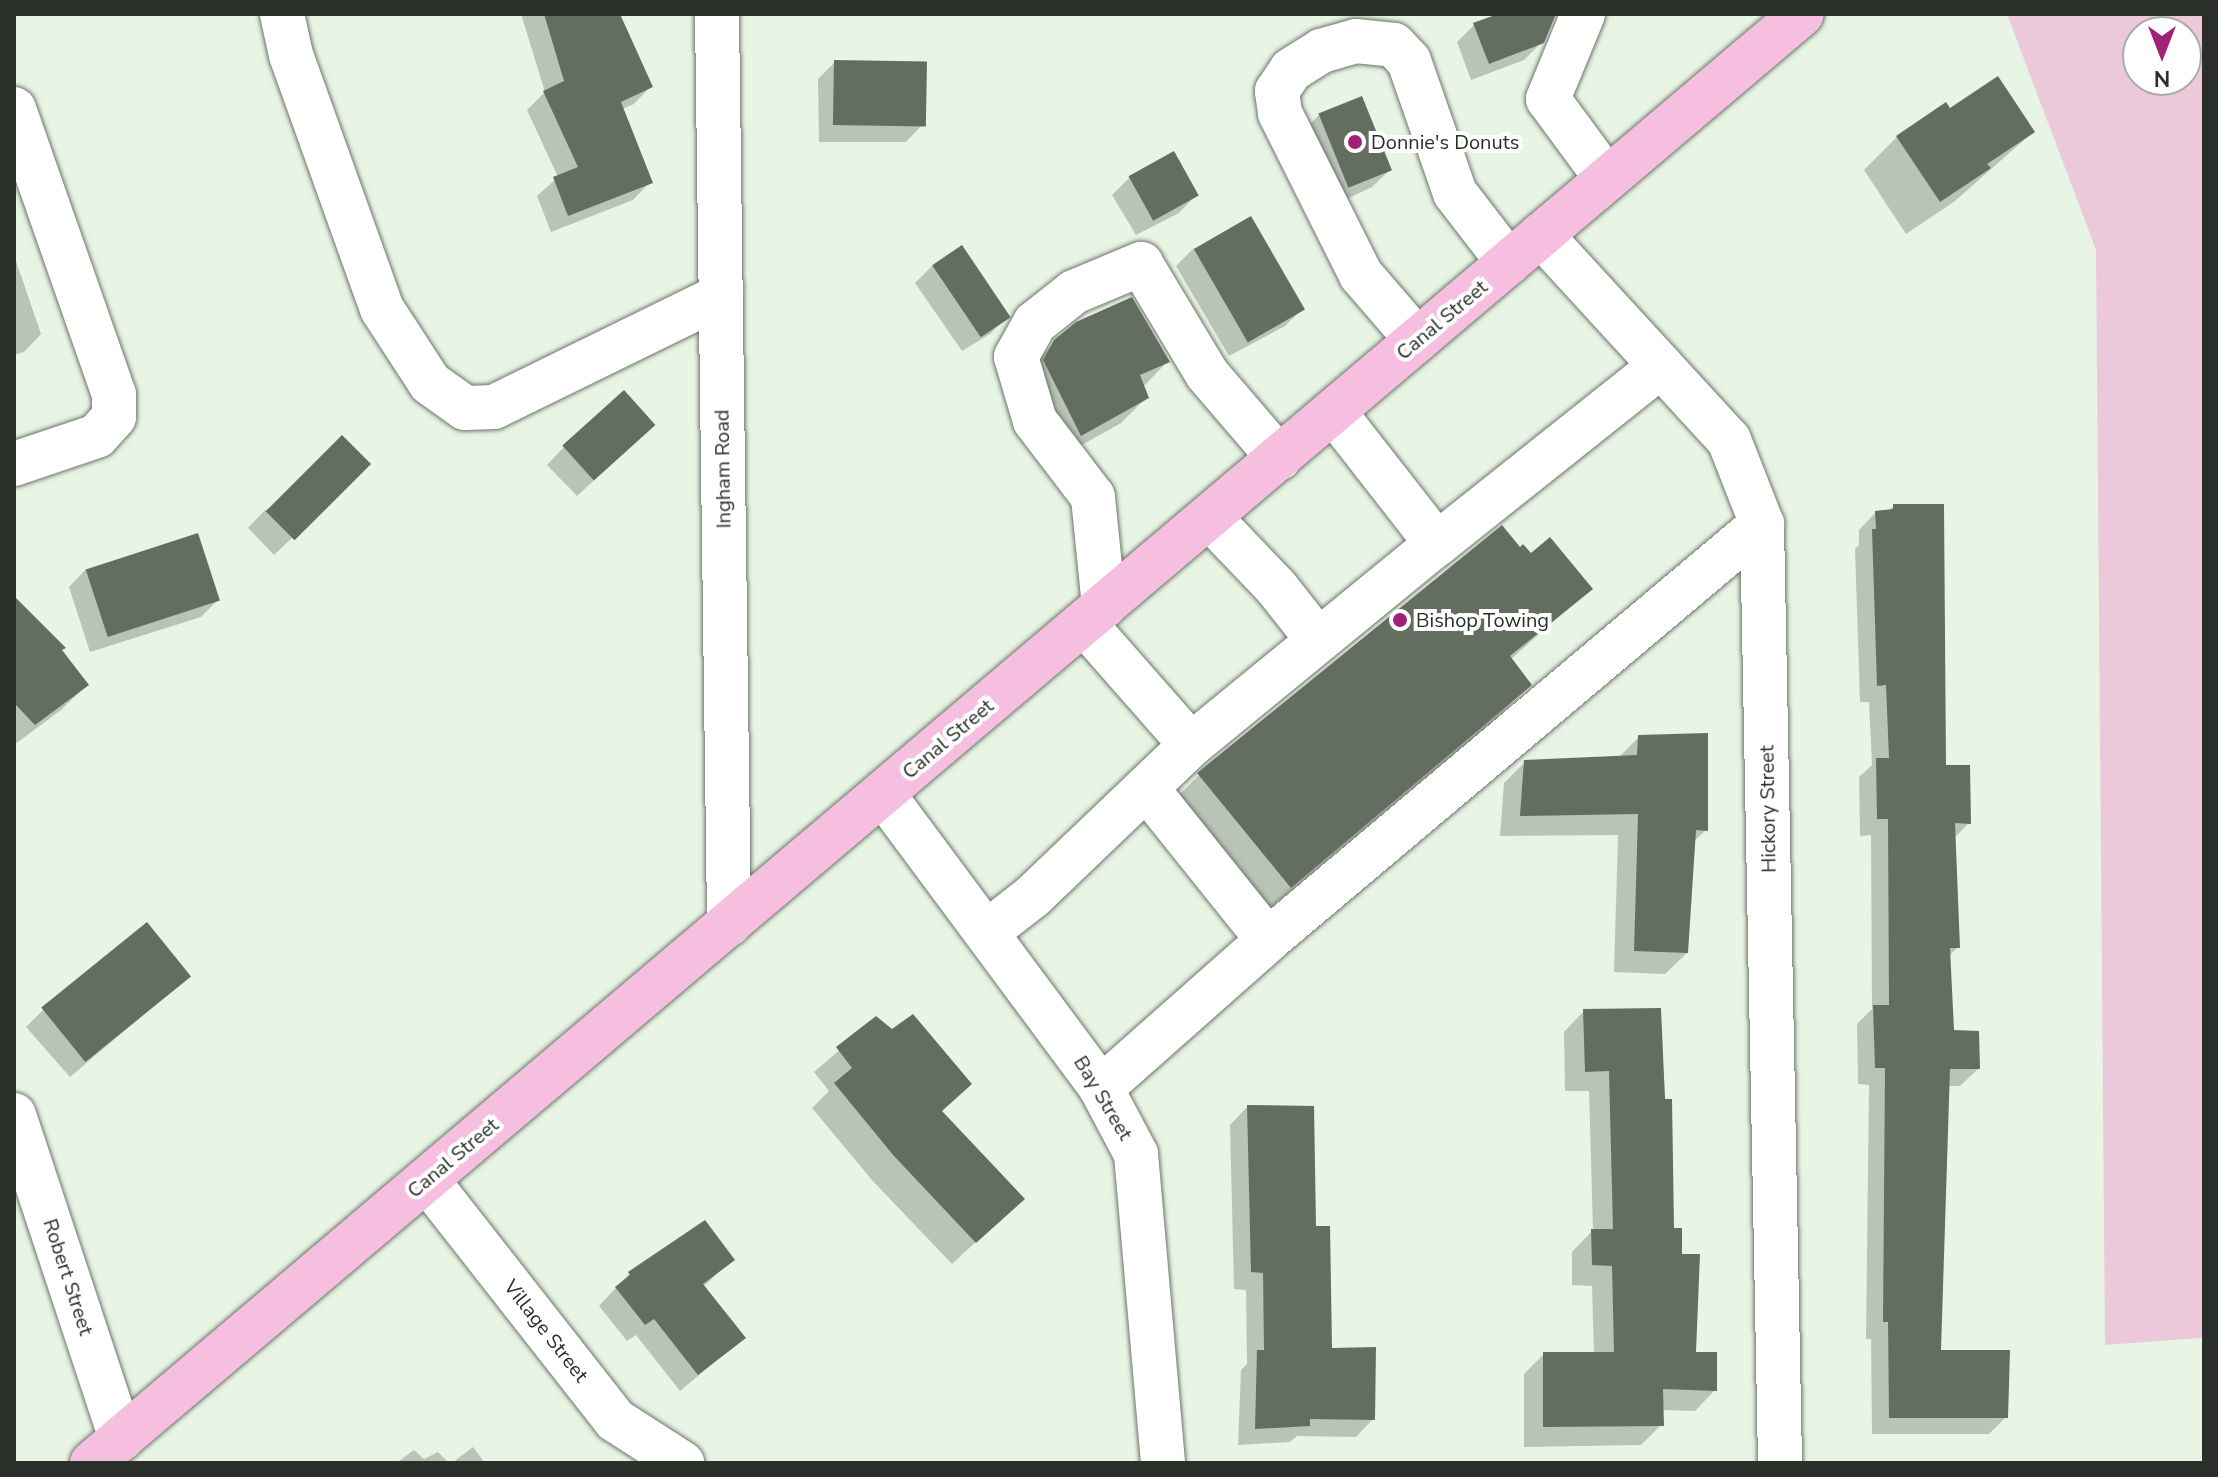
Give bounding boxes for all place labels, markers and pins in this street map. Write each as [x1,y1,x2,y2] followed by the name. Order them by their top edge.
[1371,130,1519,154] place label: Donnie's Donuts
[1346,133,1364,151] marker: Donnie's Donuts
[1416,608,1549,632] place label: Bishop Towing
[1391,611,1409,629] marker: Bishop Towing

